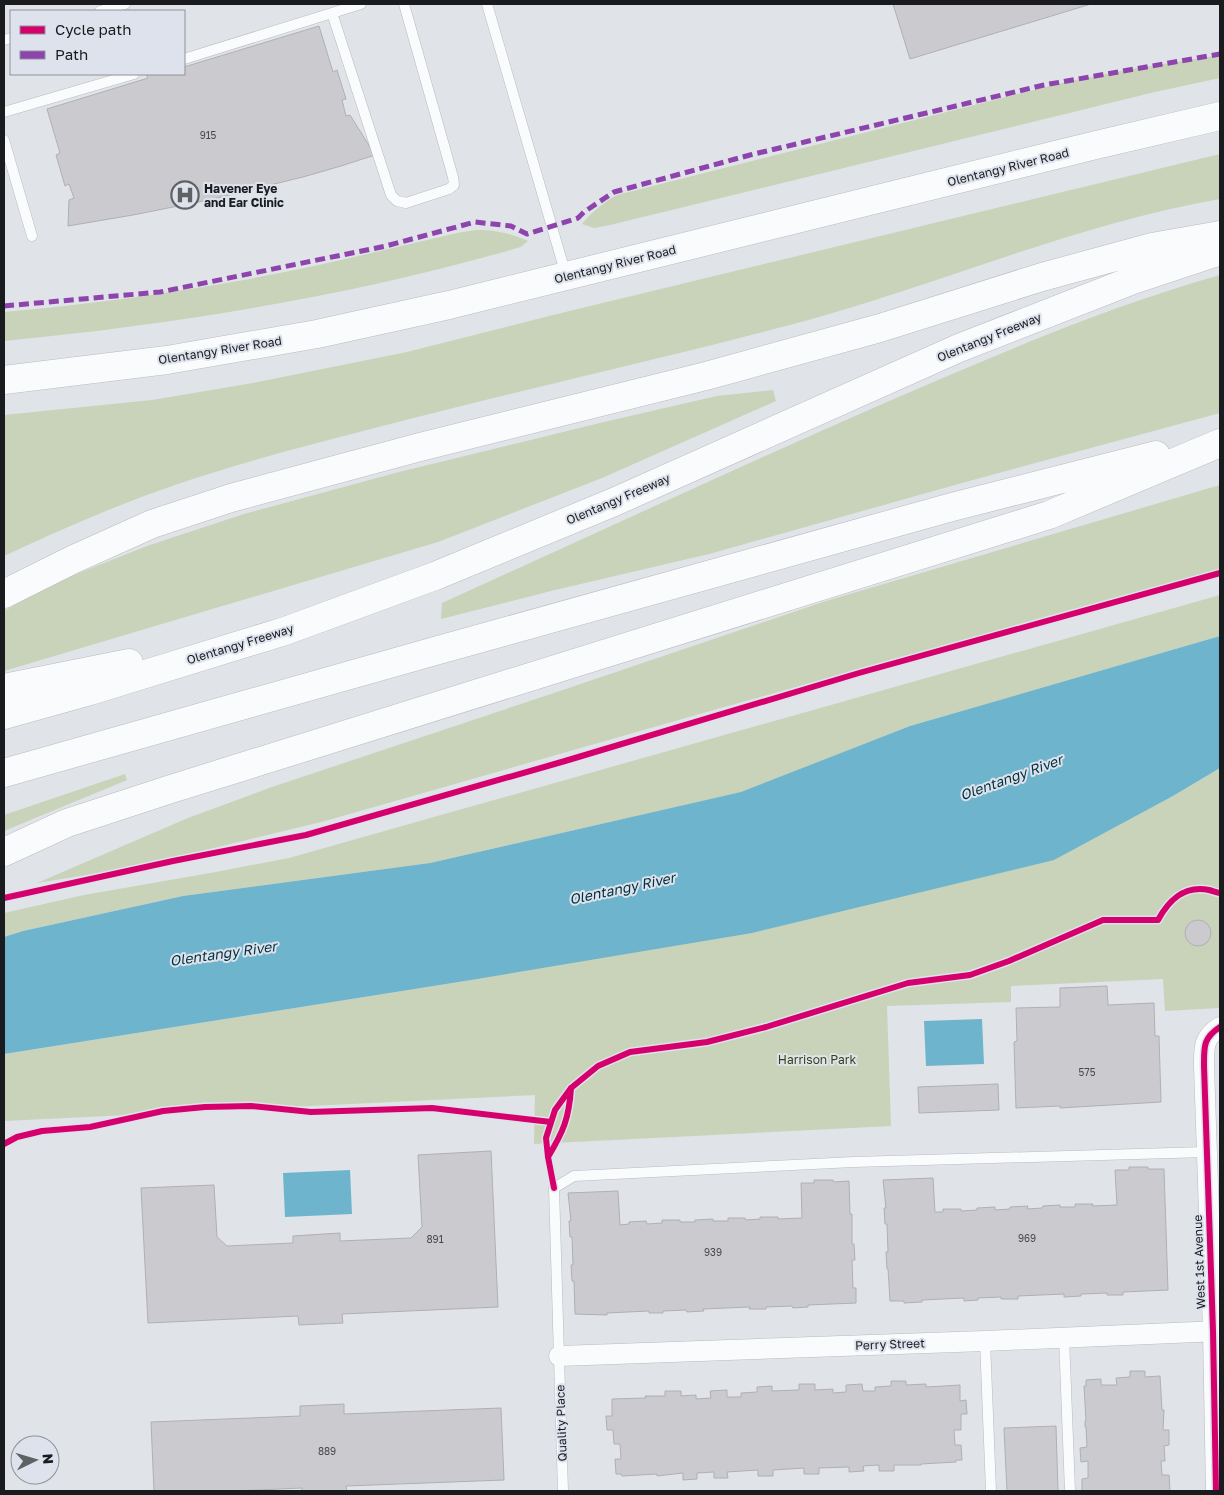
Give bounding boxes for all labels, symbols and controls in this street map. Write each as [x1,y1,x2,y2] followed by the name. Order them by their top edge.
[10,10,185,75] legend
[55,20,131,38] text: Cycle path
[55,45,88,63] text: Path
[200,129,217,141] house number: 915
[946,145,1070,189] street label: Olentangy River Road
[170,180,200,210] hospital icon: Havener Eye and Ear Clinic
[204,181,284,210] place label: Havener Eye and Ear Clinic
[553,242,677,286] street label: Olentangy River Road
[935,309,1044,365] street label: Olentangy Freeway
[157,333,283,367] street label: Olentangy River Road
[564,470,672,528] street label: Olentangy Freeway
[185,621,296,667] street label: Olentangy Freeway
[957,750,1067,803] water label: Olentangy River
[568,868,679,908] water label: Olentangy River
[168,937,280,969] water label: Olentangy River
[778,1052,856,1067] park label: Harrison Park
[1079,1066,1096,1078] house number: 575
[1190,1214,1208,1309] street label: West 1st Avenue
[1018,1232,1036,1244] house number: 969
[427,1233,444,1245] house number: 891
[704,1246,722,1258] house number: 939
[855,1335,925,1353] street label: Perry Street
[552,1384,570,1462] street label: Quality Place
[10,1435,60,1485] north arrow
[318,1445,336,1457] house number: 889
[40,1453,57,1465] text: N

